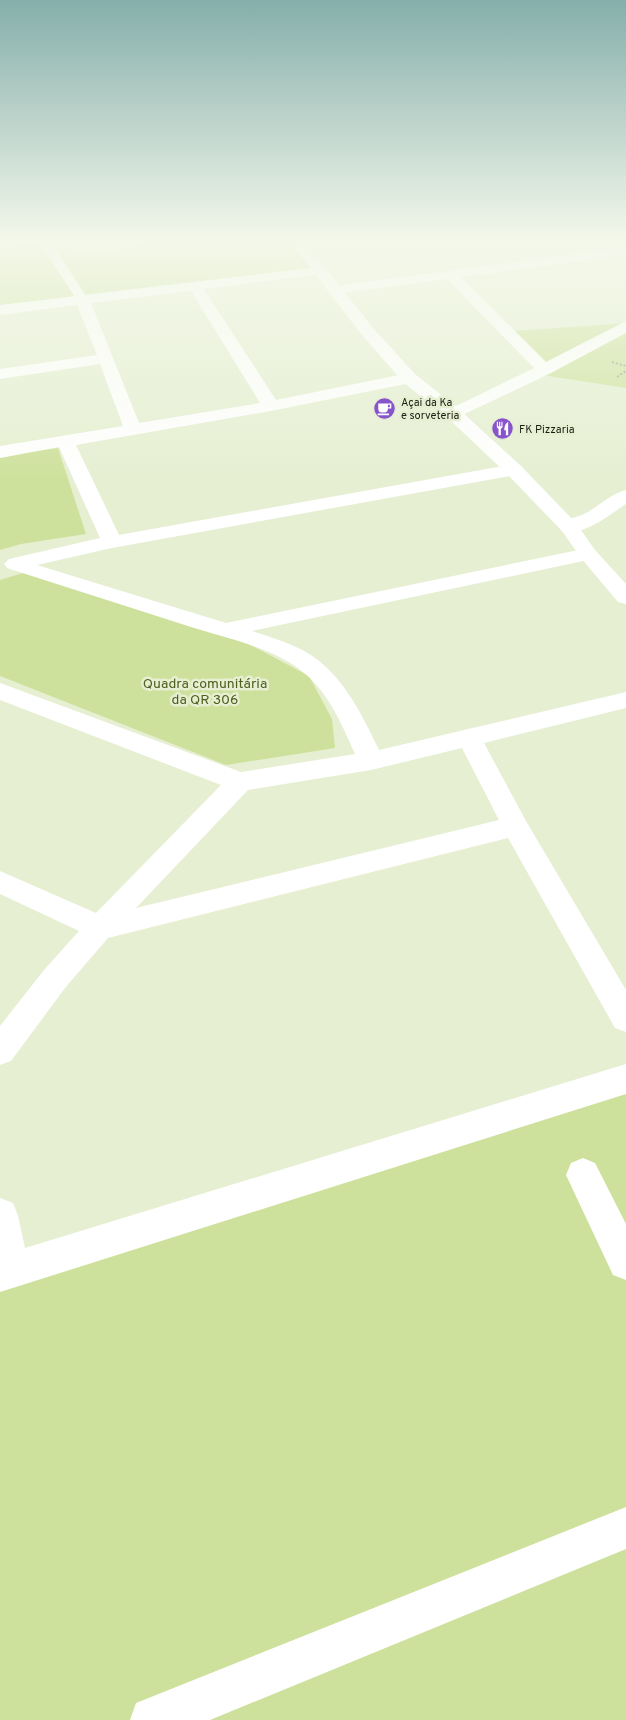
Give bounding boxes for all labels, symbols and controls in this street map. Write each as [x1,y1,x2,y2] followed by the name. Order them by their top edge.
[373,396,397,420] cafe icon: Açai da Ka e sorveteria
[401,396,459,423] place label: Açai da Ka e sorveteria
[491,417,515,441] restaurant icon: FK Pizzaria
[519,423,575,437] place label: FK Pizzaria
[143,676,267,709] park label: Quadra comunitária da QR 306

